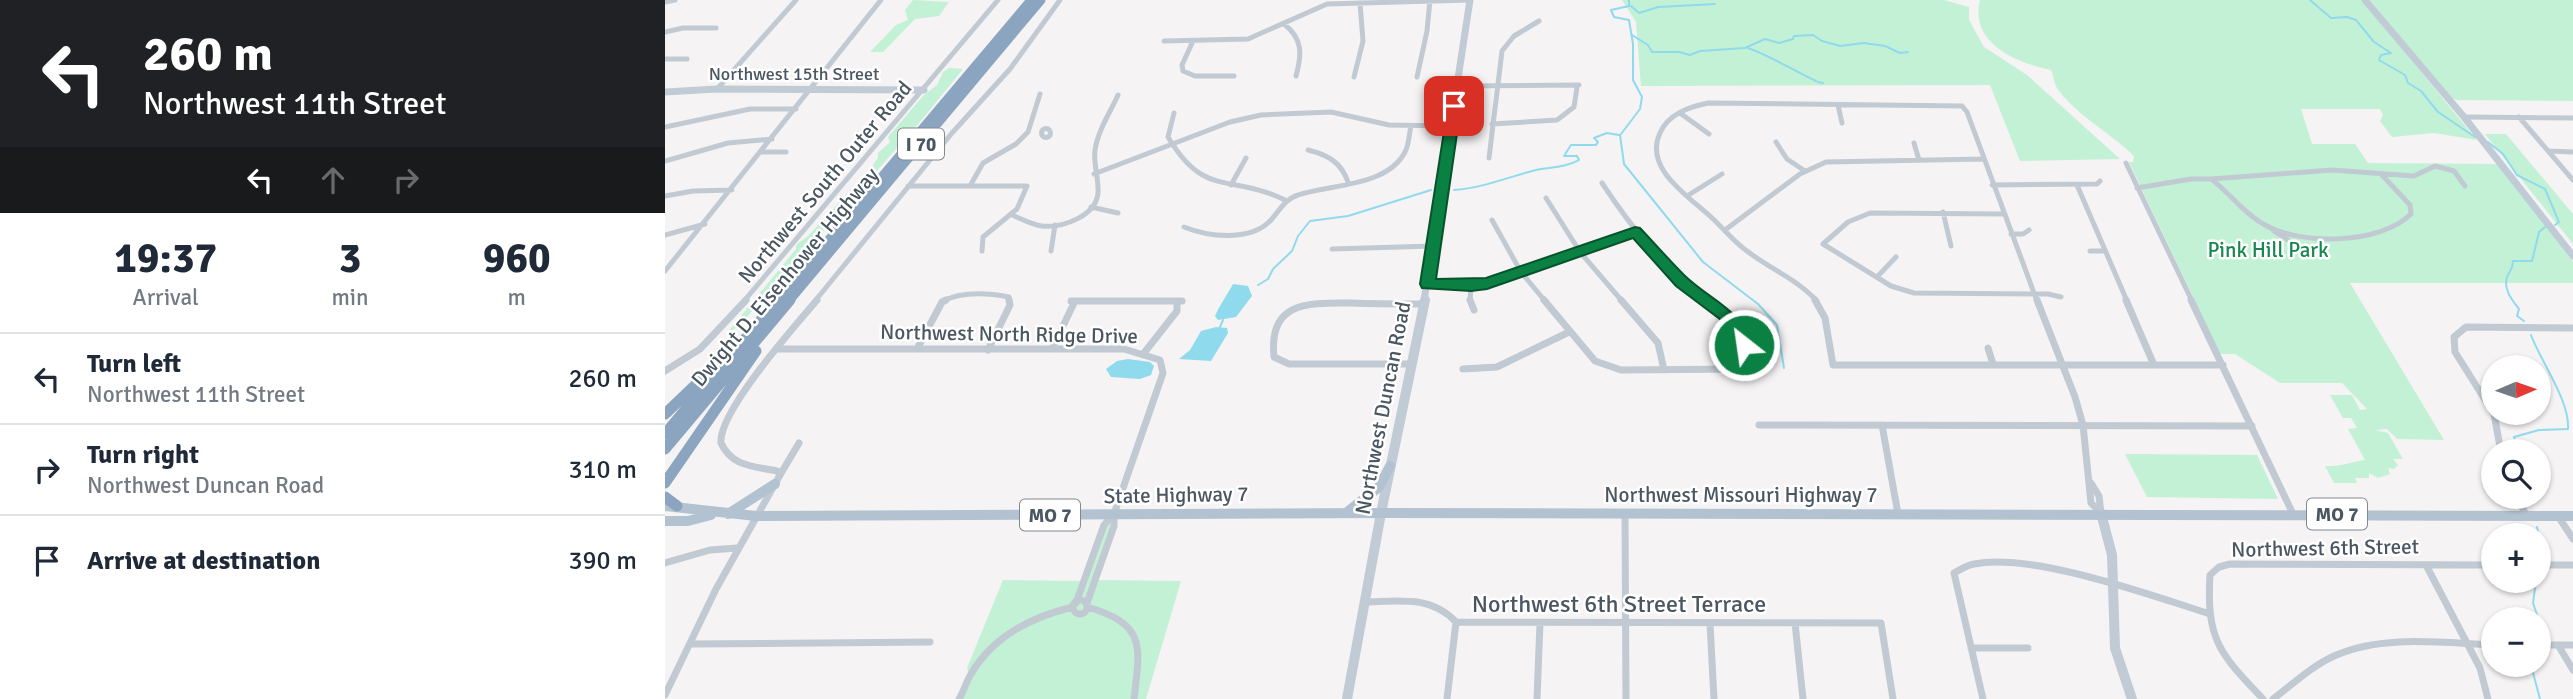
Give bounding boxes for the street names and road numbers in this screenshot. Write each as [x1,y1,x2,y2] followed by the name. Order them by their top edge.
[709,63,879,85] street label: Northwest 15th Street
[733,76,917,288] street label: Northwest South Outer Road
[898,128,944,160] road number: I 70
[686,162,885,392] street label: Dwight D. Eisenhower Highway
[1350,299,1416,517] street label: Northwest Duncan Road
[880,319,1138,349] street label: Northwest North Ridge Drive
[1103,481,1249,509] street label: State Highway 7
[1604,482,1878,508] street label: Northwest Missouri Highway 7
[2307,499,2367,530] road number: MO 7
[1020,500,1080,530] road number: MO 7
[2231,533,2419,563] street label: Northwest 6th Street
[1472,589,1766,619] street label: Northwest 6th Street Terrace

